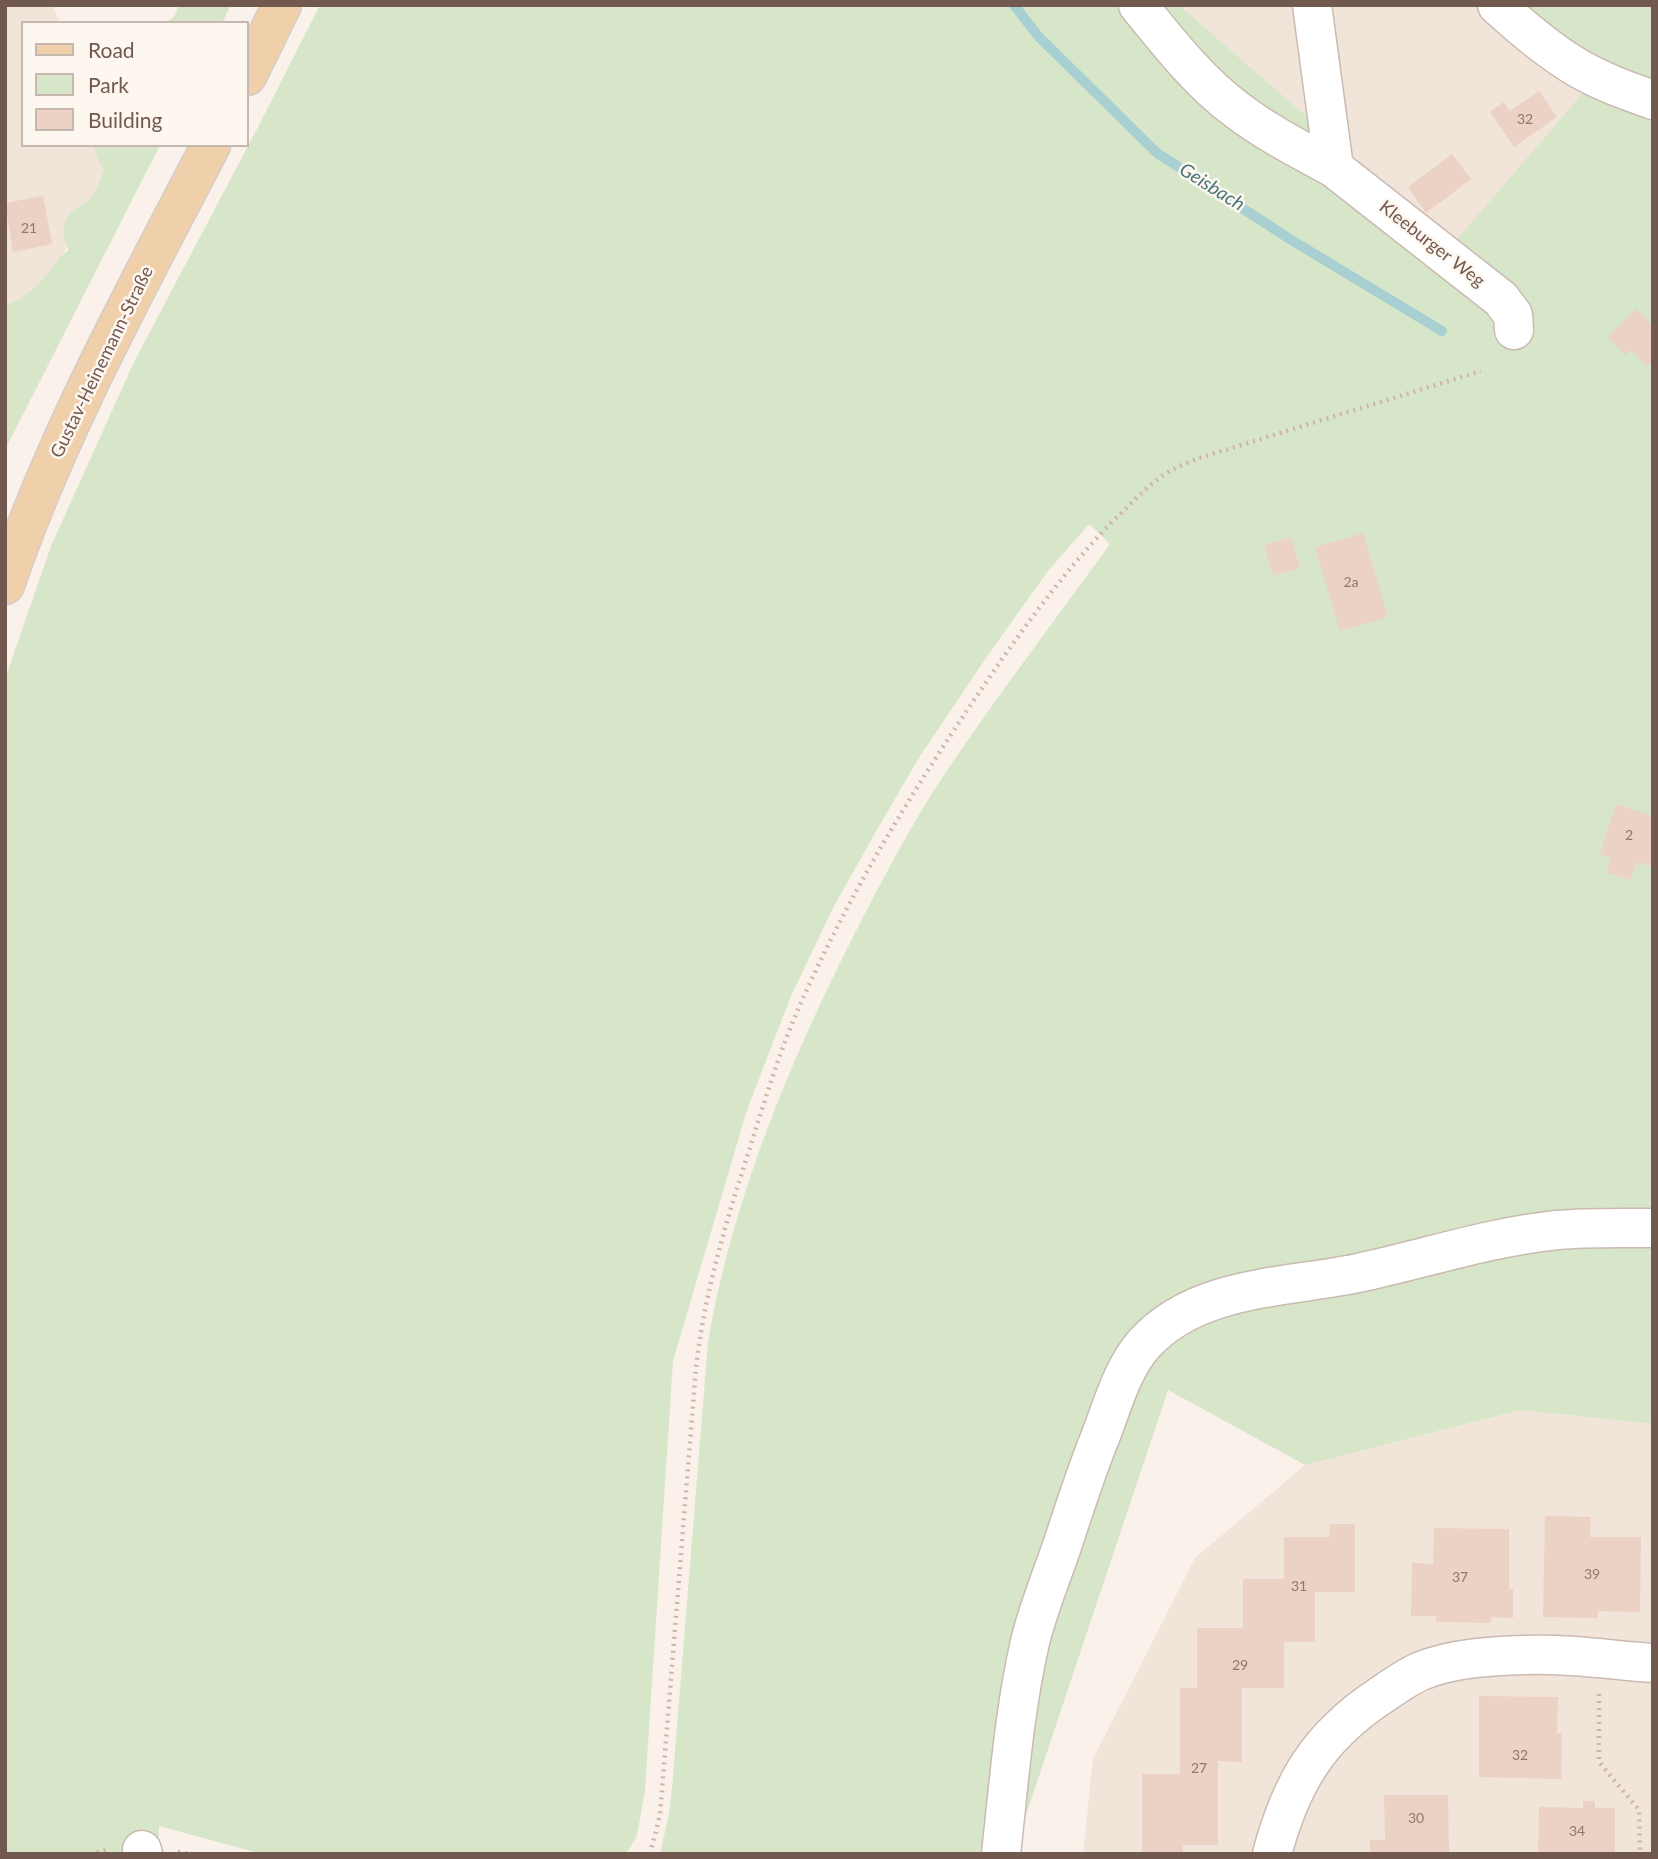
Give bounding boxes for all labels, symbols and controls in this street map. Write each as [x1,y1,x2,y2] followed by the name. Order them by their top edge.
[21,21,248,147] legend
[88,37,135,62] text: Road
[88,72,129,97] text: Park
[88,107,163,132] text: Building
[1517,111,1533,127] house number: 32
[1175,158,1249,216] water label: Geisbach
[1375,196,1489,292] street label: Kleeburger Weg
[21,220,37,236] house number: 21
[46,263,158,461] street label: Gustav-Heinemann-Straße
[1343,574,1359,590] house number: 2a
[1625,827,1633,843] house number: 2
[1584,1566,1600,1582] house number: 39
[1452,1569,1468,1585] house number: 37
[1291,1578,1307,1594] house number: 31
[1232,1657,1248,1673] house number: 29
[1512,1747,1528,1763] house number: 32
[1191,1760,1207,1776] house number: 27
[1408,1810,1424,1826] house number: 30
[1569,1823,1585,1839] house number: 34

